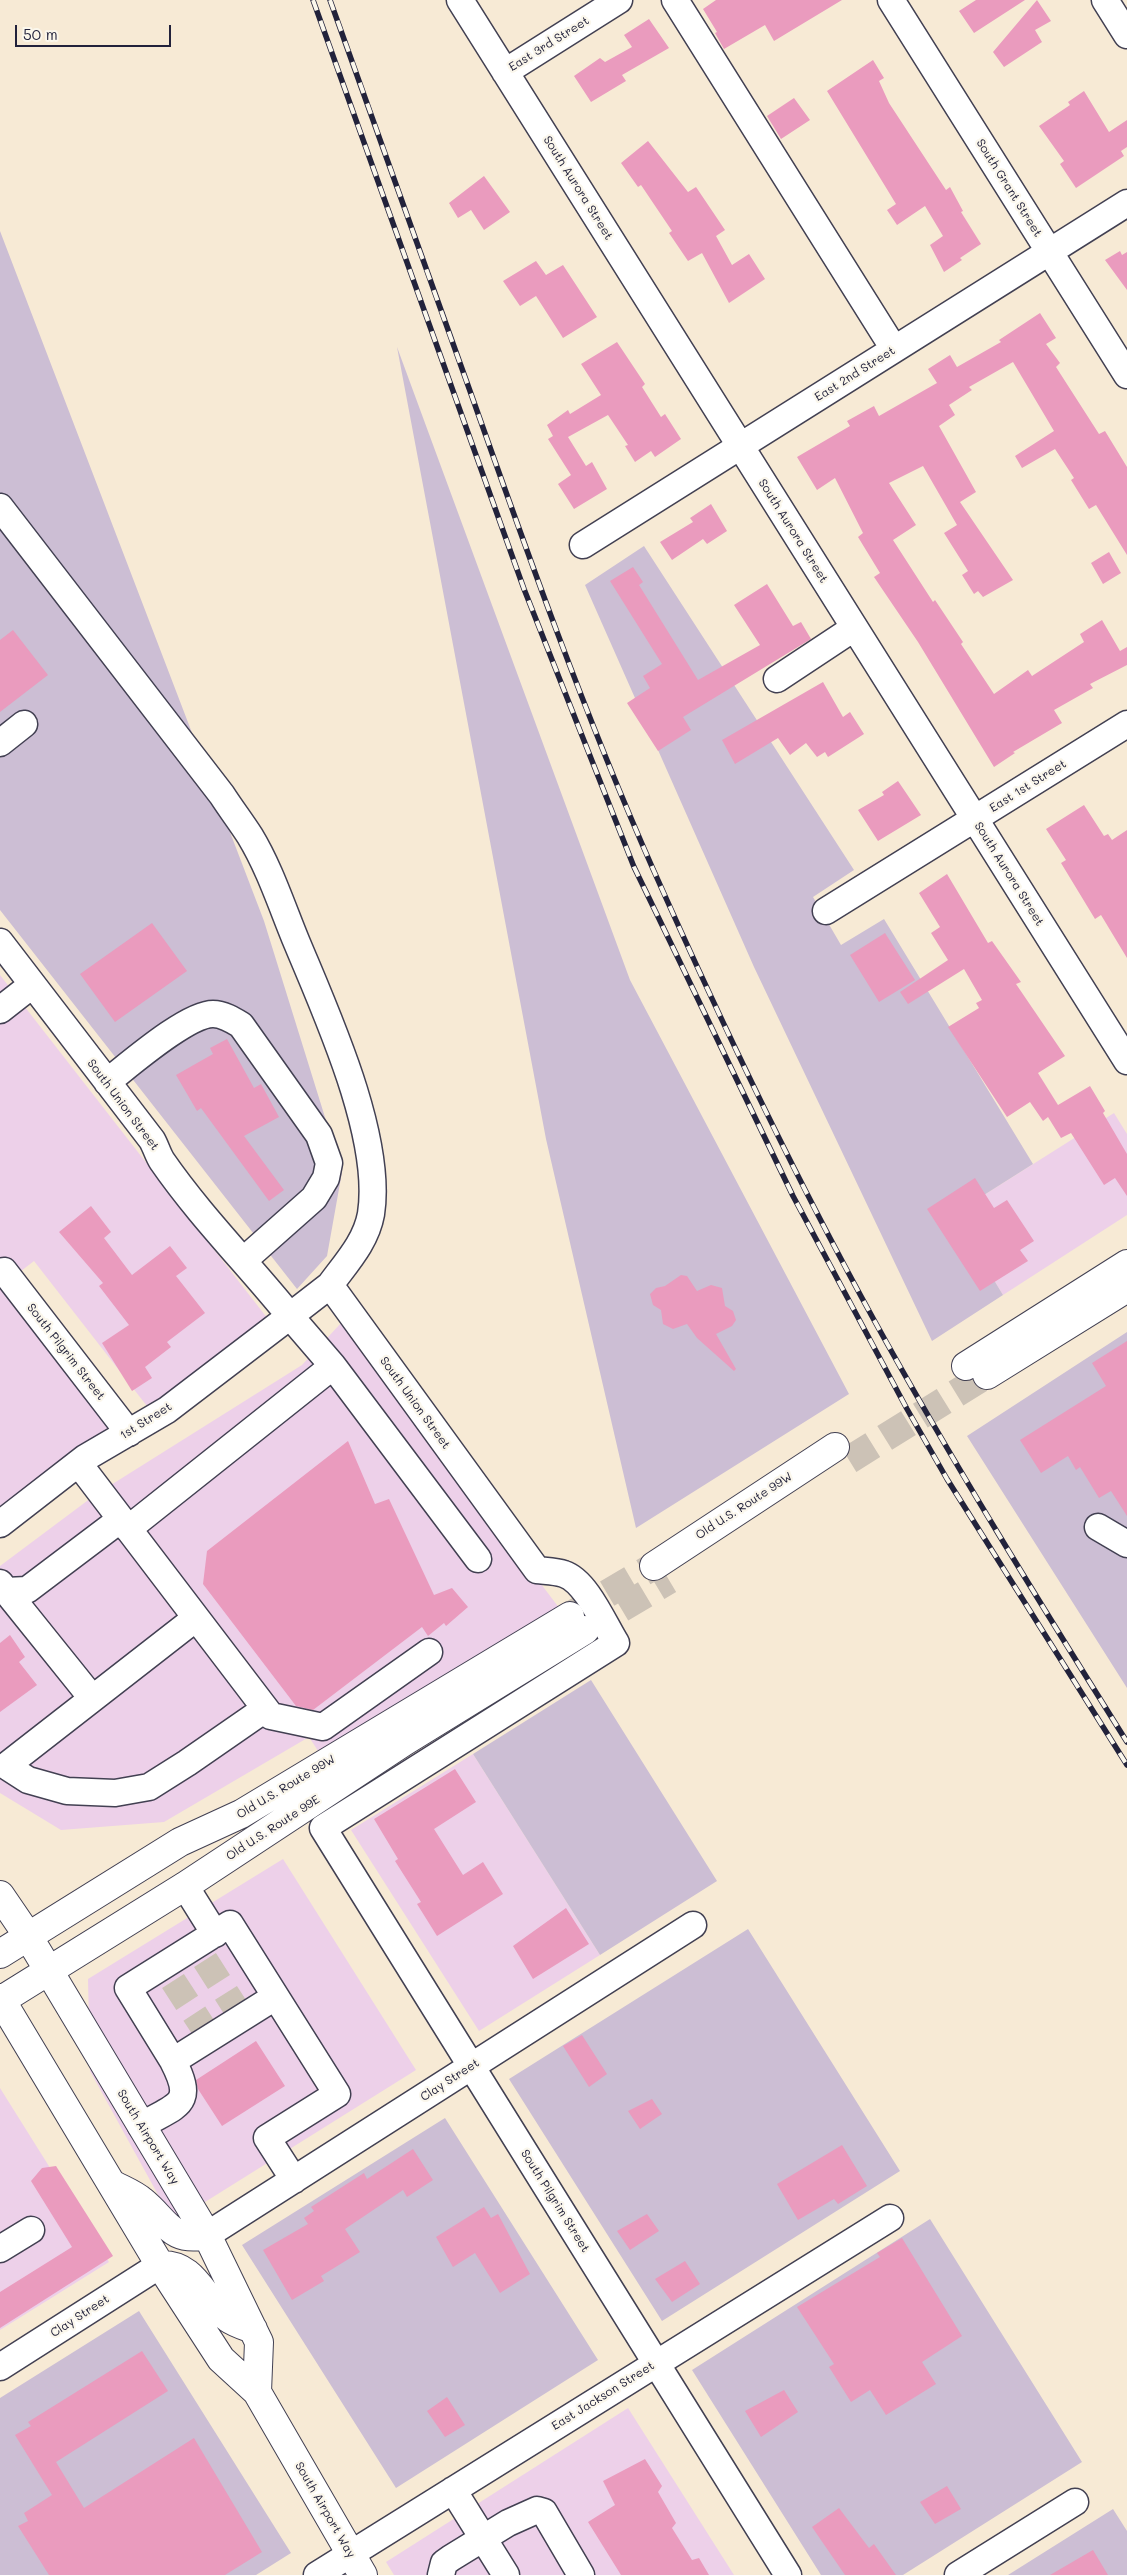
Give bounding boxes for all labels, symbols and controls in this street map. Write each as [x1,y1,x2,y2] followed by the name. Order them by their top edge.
[506,14,592,74] street label: East 3rd Street
[18,15,174,47] scale bar
[23,24,58,44] text: 50 m
[540,133,616,243] street label: South Aurora Street
[973,136,1045,240] street label: South Grant Street
[812,343,898,405] street label: East 2nd Street
[755,476,831,586] street label: South Aurora Street
[987,757,1069,815] street label: East 1st Street
[971,819,1047,929] street label: South Aurora Street
[84,1057,162,1153] street label: South Union Street
[24,1301,108,1403] street label: South Pilgrim Street
[377,1354,453,1452] street label: South Union Street
[117,1399,175,1443] street label: 1st Street
[693,1469,795,1543] street label: Old U.S. Route 99W
[234,1752,338,1822] street label: Old U.S. Route 99W
[224,1792,322,1864] street label: Old U.S. Route 99E
[418,2056,482,2104] street label: Clay Street
[114,2087,182,2187] street label: South Airport Way
[517,2147,593,2255] street label: South Pilgrim Street
[48,2292,112,2340] street label: Clay Street
[549,2359,657,2433] street label: East Jackson Street
[292,2460,358,2560] street label: South Airport Way

